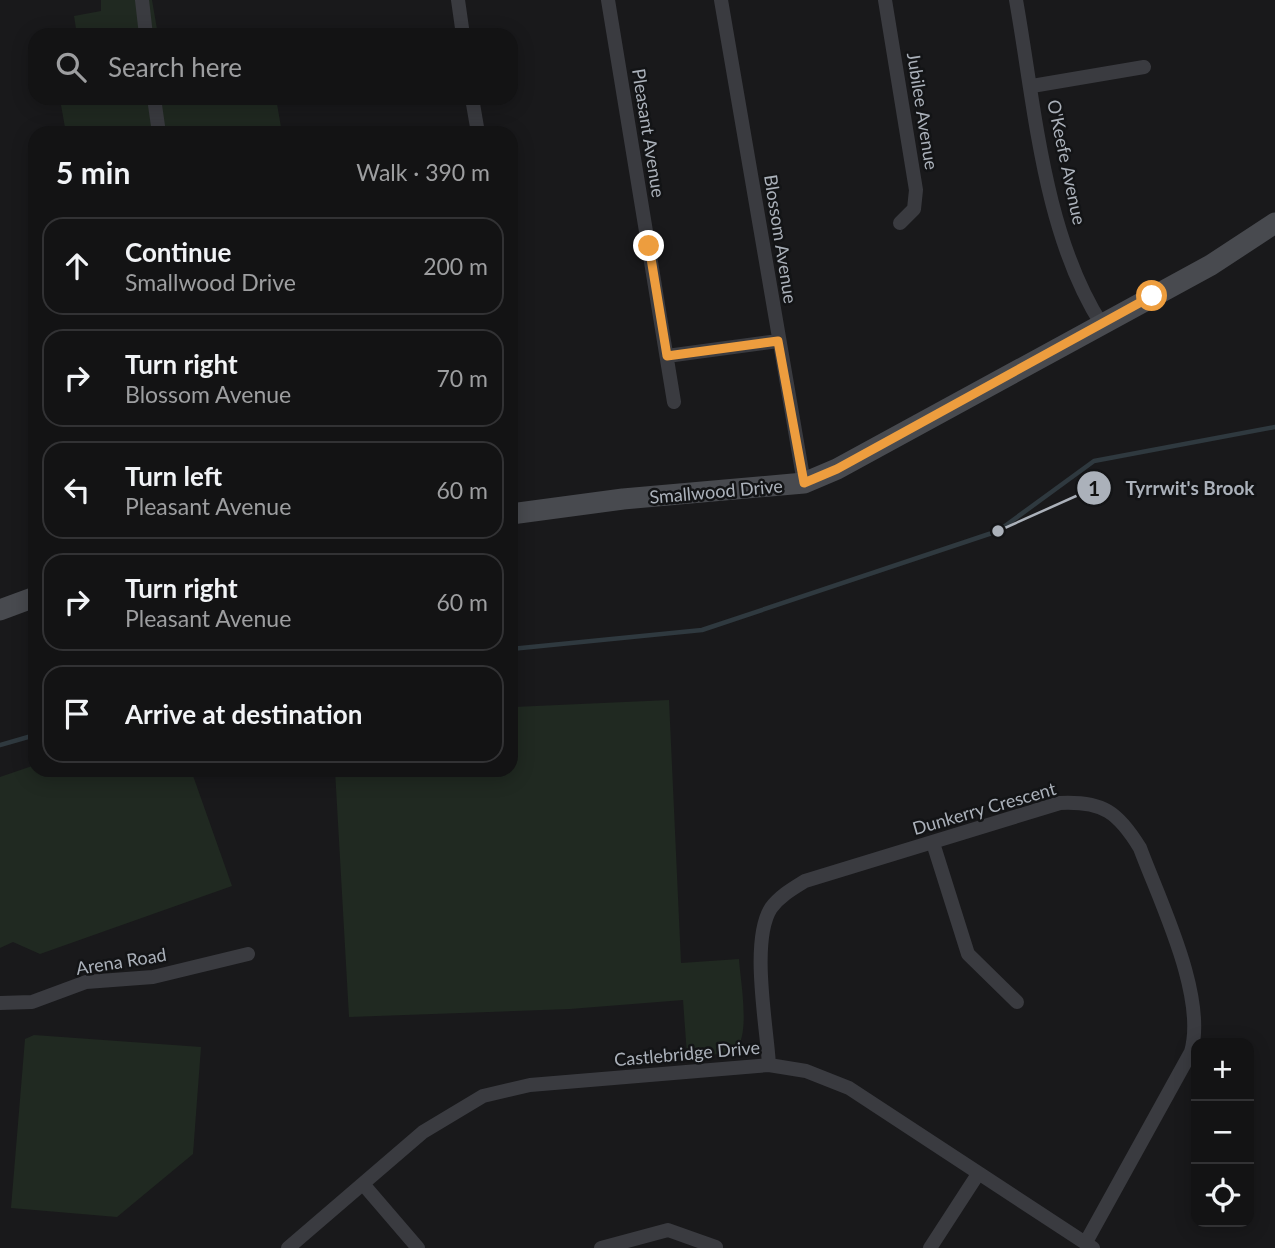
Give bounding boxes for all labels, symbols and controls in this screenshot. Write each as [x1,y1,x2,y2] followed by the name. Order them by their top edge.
[28,28,518,105] search box
[52,48,90,86] icon: search
[108,51,242,83] text: Search here
[903,51,943,171] street label: Jubilee Avenue
[628,67,670,199] street label: Pleasant Avenue
[1043,97,1091,227] street label: O'Keefe Avenue
[56,154,130,190] text: 5 min
[356,158,490,186] text: Walk · 390 m
[760,173,802,305] street label: Blossom Avenue
[633,230,664,261] route end
[125,236,231,268] text: Continue
[58,247,96,285] icon: ahead
[423,252,488,280] text: 200 m
[125,268,296,296] text: Smallwood Drive
[1136,280,1167,311] route start
[125,348,238,380] text: Turn right
[58,359,96,397] icon: right
[437,364,488,392] text: 70 m
[125,380,291,408] text: Blossom Avenue
[125,460,222,492] text: Turn left
[1077,468,1269,508] callout: Tyrrwit's Brook
[58,471,96,509] icon: left
[648,474,784,508] street label: Smallwood Drive
[1088,475,1100,500] text: 1
[437,476,488,504] text: 60 m
[1125,476,1255,499] text: Tyrrwit's Brook
[125,492,291,520] text: Pleasant Avenue
[125,572,238,604] text: Turn right
[58,583,96,621] icon: right
[437,588,488,616] text: 60 m
[125,604,291,632] text: Pleasant Avenue
[58,695,96,733] icon: arrive
[125,698,362,730] text: Arrive at destination
[910,777,1059,839] street label: Dunkerry Crescent
[74,943,168,979] street label: Arena Road
[613,1036,761,1070] street label: Castlebridge Drive
[1191,1038,1254,1227] map controls
[1191,1038,1254,1101] button: +
[1191,1101,1254,1164] button: −
[1191,1164,1254,1227] button: locate

